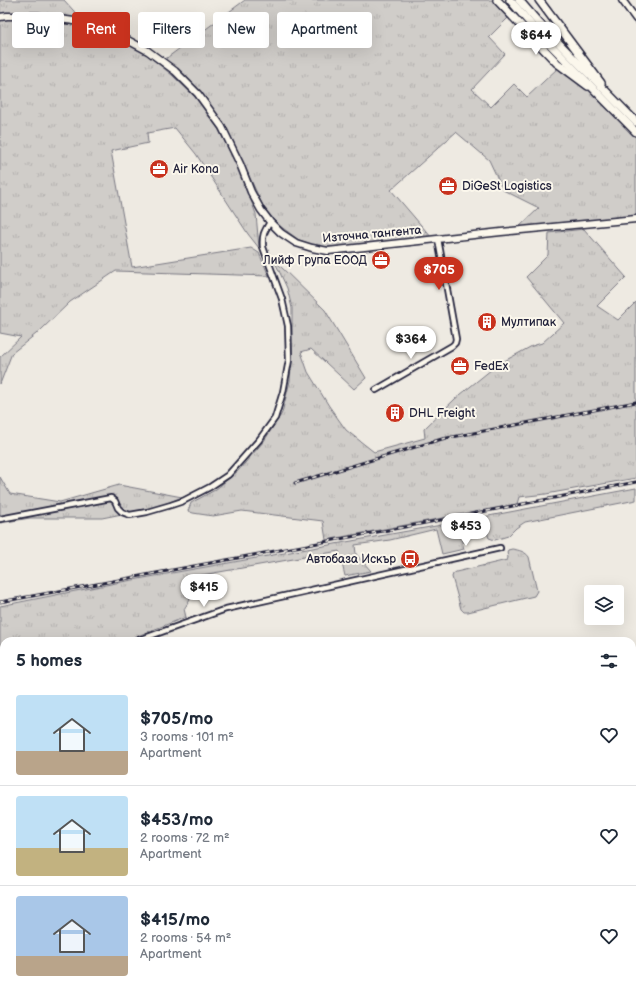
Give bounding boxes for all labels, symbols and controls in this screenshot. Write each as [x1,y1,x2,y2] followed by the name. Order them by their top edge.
[12,12,64,48] chip: Buy
[72,12,130,48] chip: Rent
[138,12,205,48] chip: Filters
[213,12,269,48] chip: New
[277,12,372,48] chip: Apartment
[512,22,560,56] pin: $644
[520,27,552,43] text: $644
[148,158,170,180] office icon: Air Kona
[173,162,219,177] place label: Air Kona
[437,175,459,197] office icon: DiGeSt Logistics
[462,179,552,194] place label: DiGeSt Logistics
[322,223,422,246] street label: Източна тангента
[370,249,392,271] office icon: Лийф Група ЕООД
[262,253,367,268] place label: Лийф Група ЕООД
[415,257,463,291] pin: $705
[423,262,455,278] text: $705
[476,311,498,333] building icon: Мултипак
[501,315,557,330] place label: Мултипак
[387,326,435,360] pin: $364
[395,331,427,347] text: $364
[449,355,471,377] office icon: FedEx
[474,359,509,374] place label: FedEx
[384,402,406,424] building icon: DHL Freight
[409,406,475,421] place label: DHL Freight
[442,513,490,547] pin: $453
[450,518,482,534] text: $453
[399,548,421,570] bus stop icon: Автобаза Искър
[305,552,396,567] place label: Автобаза Искър
[180,574,228,608] pin: $415
[190,579,218,595] text: $415
[584,585,624,625] map controls
[584,585,624,625] button: layers
[598,650,620,672] icon: filters
[16,651,82,671] text: 5 homes
[140,709,213,729] text: $705/mo
[48,711,96,759] icon: home
[598,724,620,746] icon: heart
[140,729,234,745] text: 3 rooms · 101 m²
[140,745,201,761] text: Apartment
[140,810,213,830] text: $453/mo
[48,812,96,860] icon: home
[598,825,620,847] icon: heart
[140,830,230,846] text: 2 rooms · 72 m²
[140,846,201,862] text: Apartment
[140,910,210,930] text: $415/mo
[48,912,96,960] icon: home
[598,925,620,947] icon: heart
[140,930,231,946] text: 2 rooms · 54 m²
[140,946,201,962] text: Apartment

